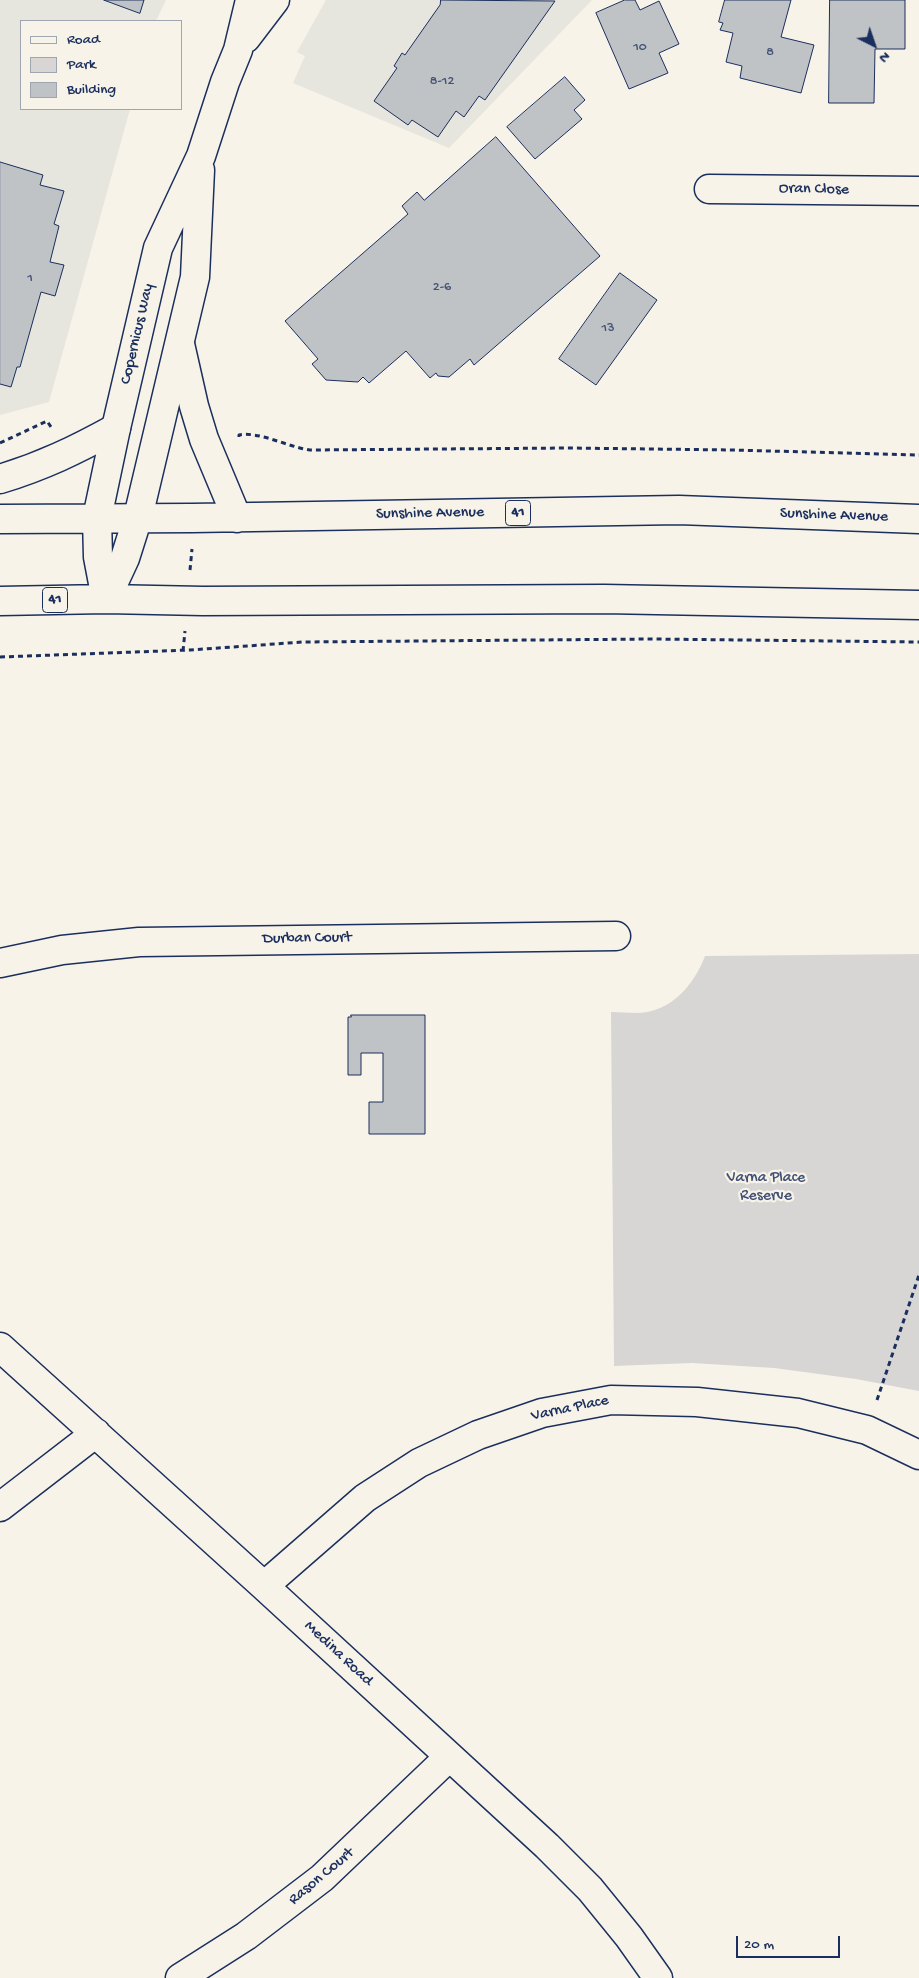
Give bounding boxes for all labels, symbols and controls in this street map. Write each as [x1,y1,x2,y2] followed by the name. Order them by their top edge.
[20,20,182,110] legend
[849,20,899,70] north arrow
[67,31,100,49] text: Road
[633,40,647,56] house number: 10
[766,45,774,61] house number: 8
[875,47,893,66] text: N
[67,56,96,74] text: Park
[430,74,454,90] house number: 8-12
[67,81,116,99] text: Building
[779,180,849,200] street label: Oran Close
[27,271,33,287] house number: 1
[433,280,451,296] house number: 2-6
[117,282,159,386] street label: Copernicus Way
[602,321,614,337] house number: 13
[506,500,530,526] road number: 41
[376,503,484,525] street label: Sunshine Avenue
[780,505,888,527] street label: Sunshine Avenue
[42,588,68,612] road number: 41
[262,929,352,949] street label: Durban Court
[727,1169,805,1207] park label: Varna Place Reserve
[530,1391,610,1427] street label: Varna Place
[299,1617,377,1691] street label: Medina Road
[285,1844,359,1910] street label: Rason Court
[739,1926,843,1958] scale bar
[744,1936,774,1954] text: 20 m

